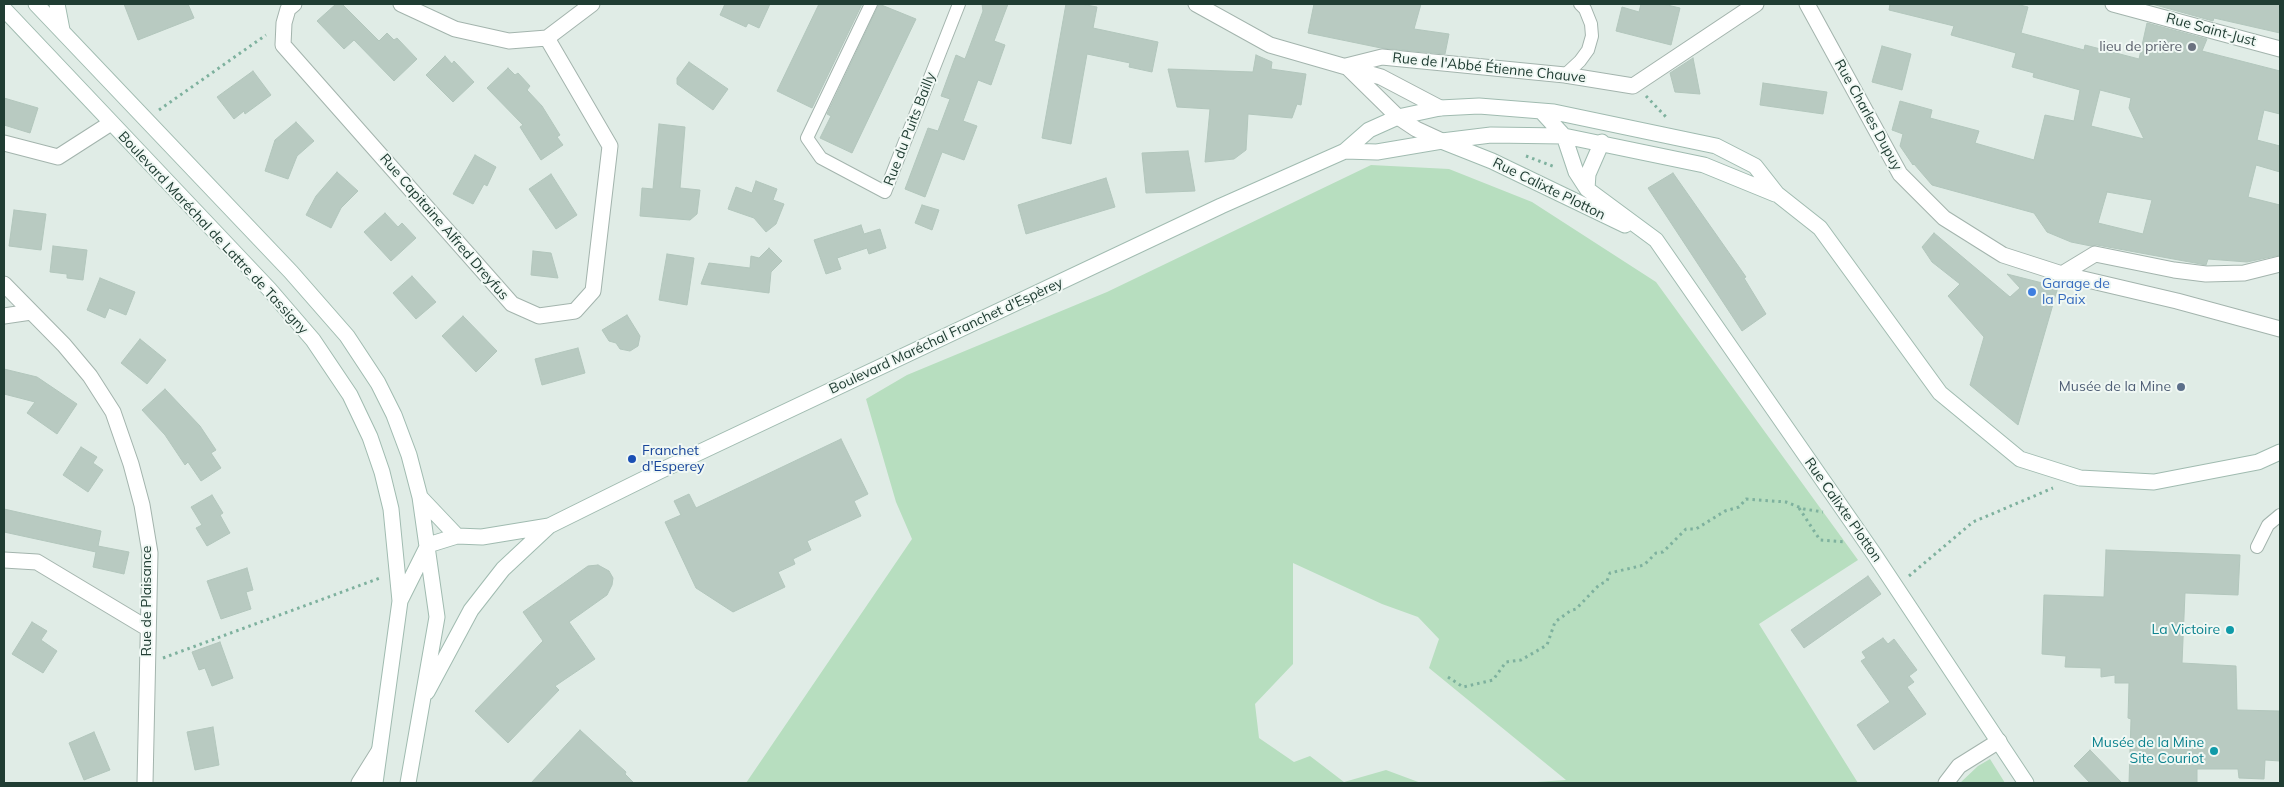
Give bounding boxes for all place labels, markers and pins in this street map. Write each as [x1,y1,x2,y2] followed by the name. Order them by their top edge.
[2099,39,2182,55] place label: lieu de prière
[2186,41,2198,53] marker: lieu de prière
[2042,276,2110,308] place label: Garage de la Paix
[2026,286,2038,298] marker: Garage de la Paix
[2059,379,2171,395] place label: Musée de la Mine
[2175,381,2187,393] marker: Musée de la Mine
[642,443,705,476] place label: Franchet d'Esperey
[626,453,638,465] marker: Franchet d'Esperey
[2152,622,2220,638] place label: La Victoire
[2224,624,2236,636] marker: La Victoire
[2092,735,2204,768] place label: Musée de la Mine Site Couriot
[2208,745,2220,757] marker: Musée de la Mine Site Couriot

